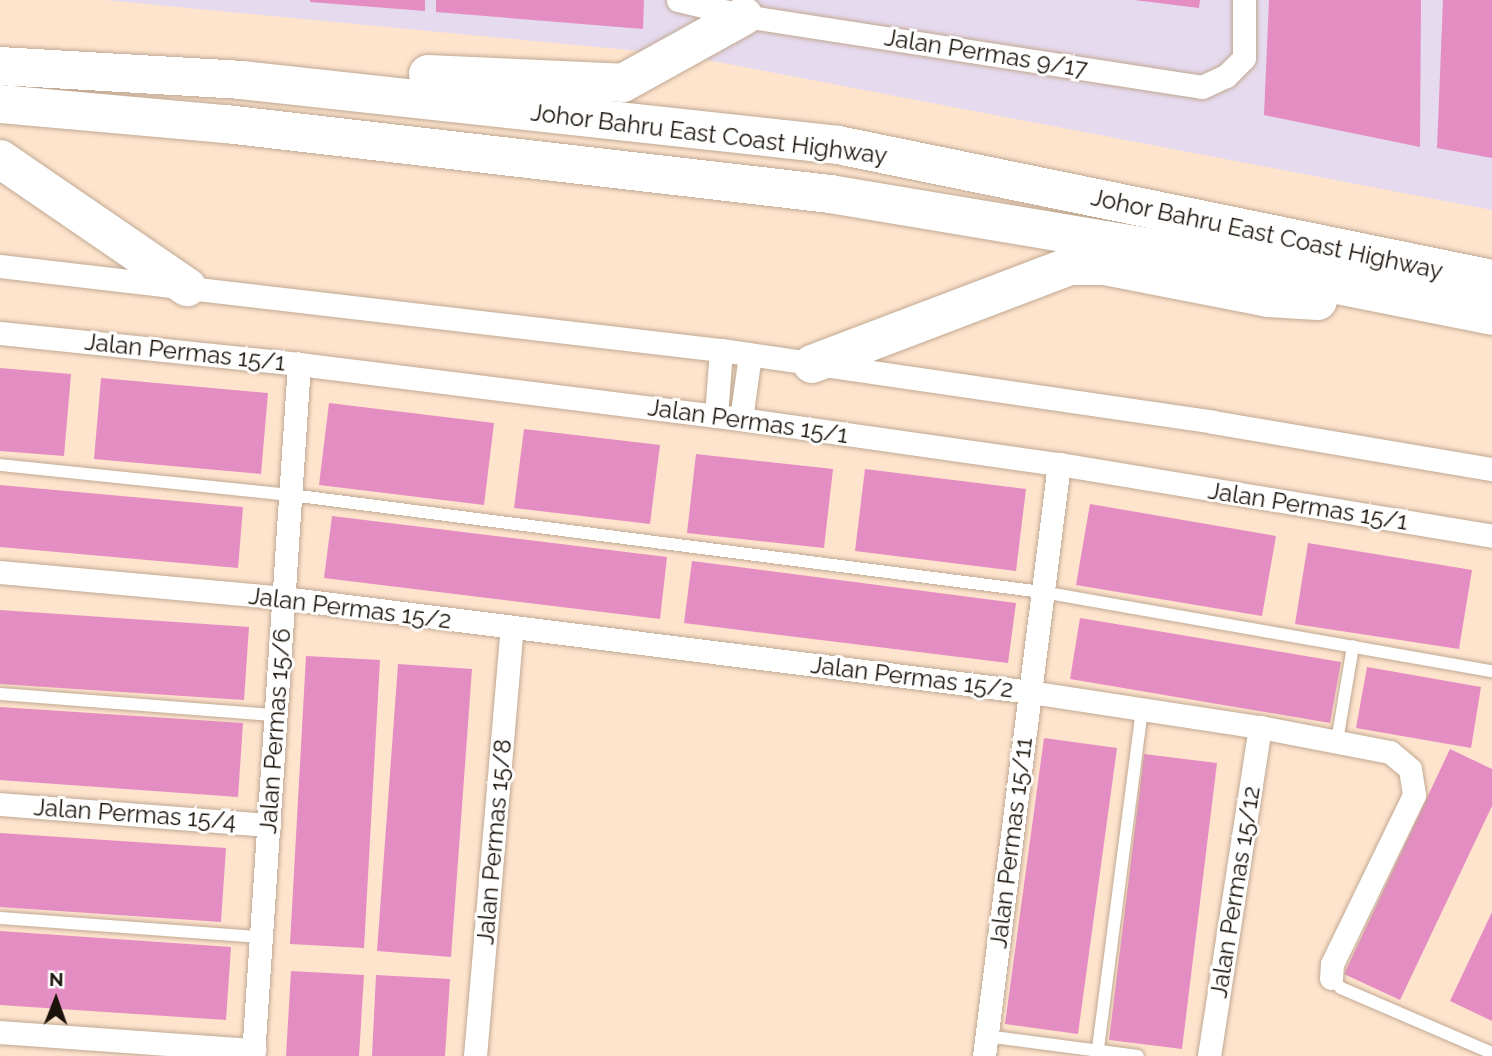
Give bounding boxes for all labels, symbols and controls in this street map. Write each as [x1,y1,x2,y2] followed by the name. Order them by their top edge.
[882,23,1090,83] street label: Jalan Permas 9/17
[529,98,889,170] street label: Johor Bahru East Coast Highway
[1088,183,1446,285] street label: Johor Bahru East Coast Highway
[83,327,287,377] street label: Jalan Permas 15/1
[646,393,850,449] street label: Jalan Permas 15/1
[1206,476,1410,536] street label: Jalan Permas 15/1
[247,581,453,635] street label: Jalan Permas 15/2
[253,627,297,835] street label: Jalan Permas 15/6
[809,650,1015,704] street label: Jalan Permas 15/2
[984,736,1038,950] street label: Jalan Permas 15/11
[471,738,517,946] street label: Jalan Permas 15/8
[1204,784,1266,1000] street label: Jalan Permas 15/12
[33,793,237,835] street label: Jalan Permas 15/4
[21,965,91,1035] north arrow
[49,968,64,990] text: N

